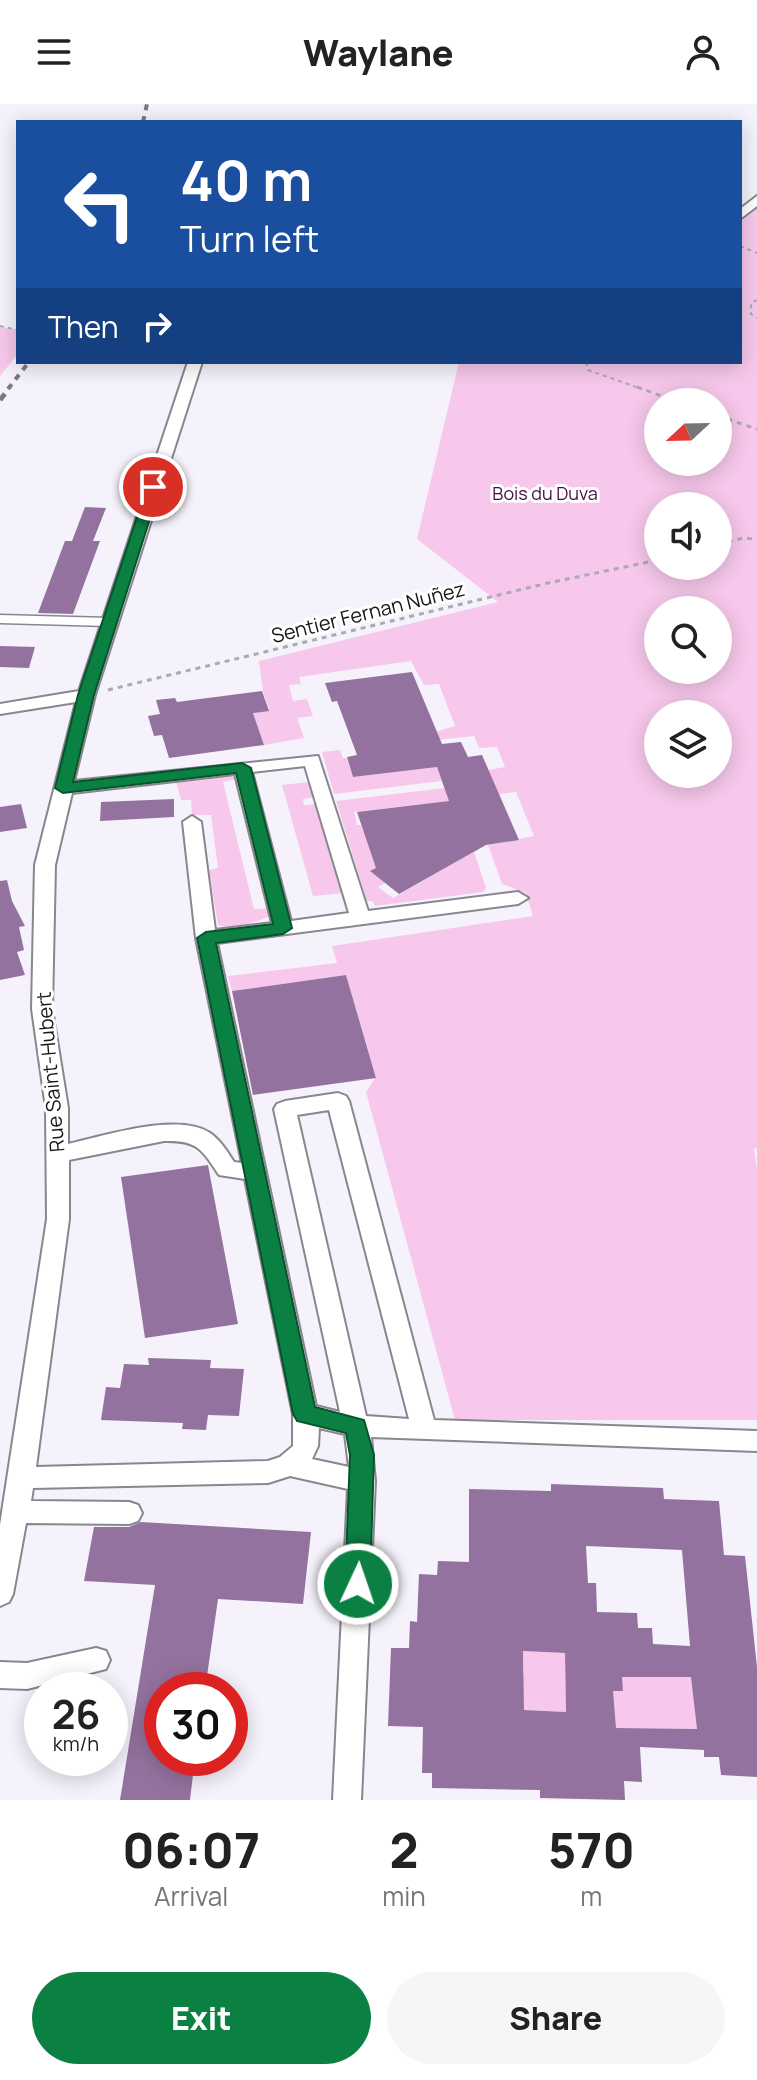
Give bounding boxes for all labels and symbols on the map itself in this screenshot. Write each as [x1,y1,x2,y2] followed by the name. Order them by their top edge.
[644,388,732,476] north arrow
[119,453,187,521] pin
[492,481,598,505] park label: Bois du Duva
[268,575,468,649] street label: Sentier Fernan Nuñez
[30,991,70,1153] street label: Rue Saint-Hubert
[316,1542,400,1626] position arrow
[144,1672,248,1776] speed limit sign: 30

